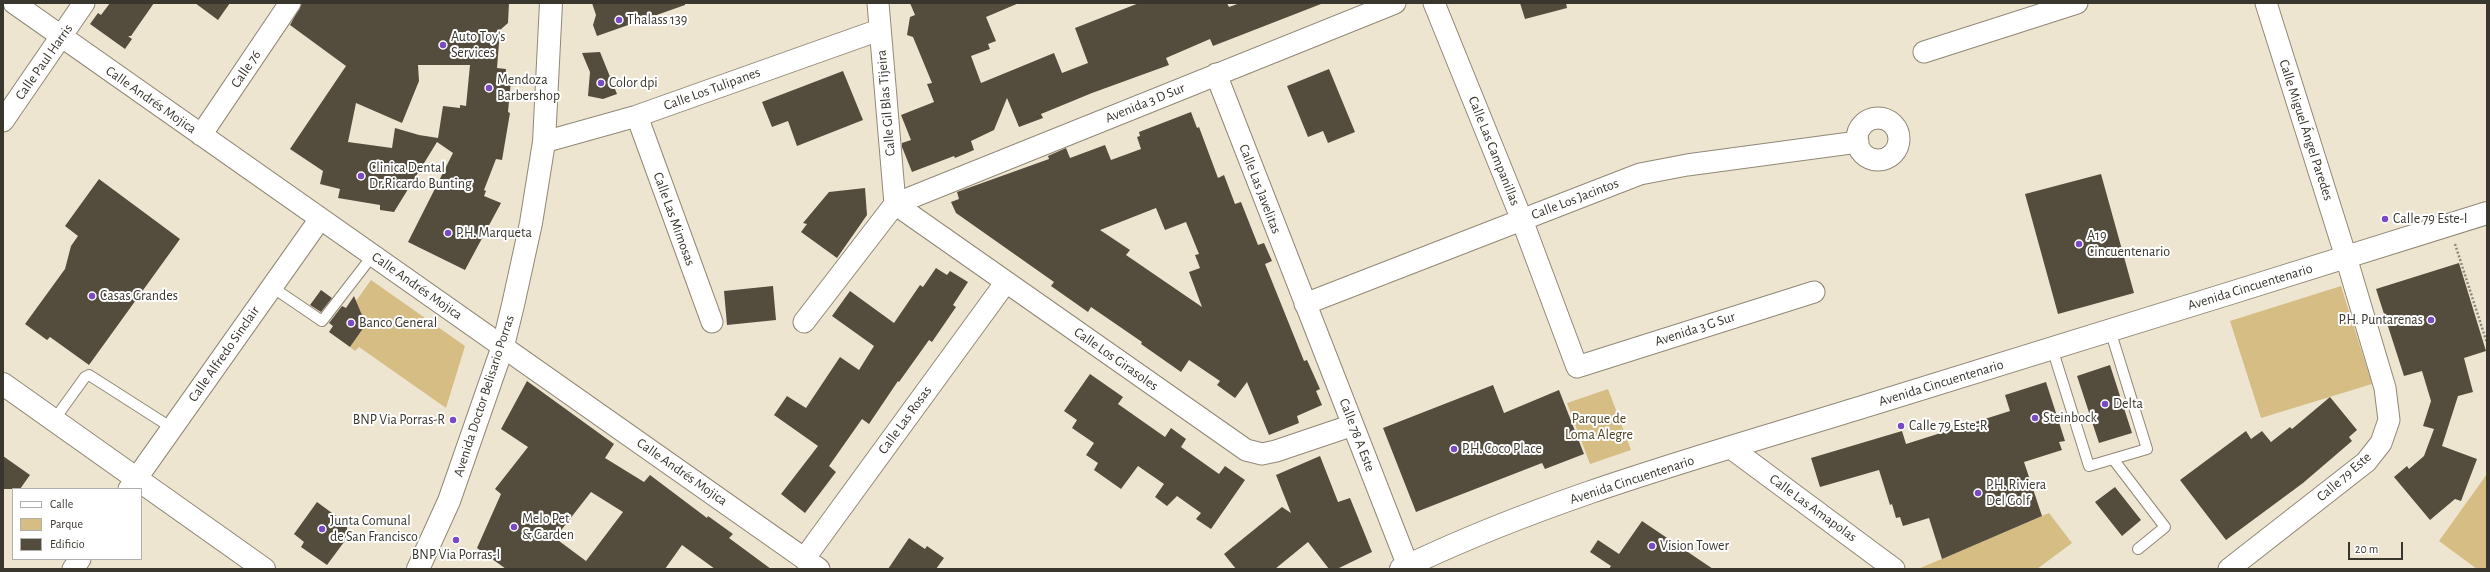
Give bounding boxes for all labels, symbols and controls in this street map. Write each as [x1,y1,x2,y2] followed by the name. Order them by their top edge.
[627,12,687,28] place label: Thalass 139
[614,15,624,25] marker: Thalass 139
[12,21,76,103] street label: Calle Paul Harris
[451,29,506,62] place label: Auto Toy's Services
[438,40,448,50] marker: Auto Toy's Services
[227,47,265,91] street label: Calle 76
[873,49,899,157] street label: Calle Gil Blas Tijeira
[2275,57,2337,203] street label: Calle Miguel Ángel Paredes
[102,63,200,137] street label: Calle Andrés Mojica
[661,64,763,114] street label: Calle Los Tulipanes
[497,72,560,104] place label: Mendoza Barbershop
[609,75,658,91] place label: Color dpi
[596,78,606,88] marker: Color dpi
[1103,79,1187,127] street label: Avenida 3 D Sur
[484,83,494,93] marker: Mendoza Barbershop
[1464,94,1524,208] street label: Calle Las Campanillas
[1235,142,1285,236] street label: Calle Las Javelitas
[369,160,472,192] place label: Clinica Dental Dr.Ricardo Bunting
[649,170,699,268] street label: Calle Las Mimosas
[356,171,366,181] marker: Clinica Dental Dr.Ricardo Bunting
[1529,175,1621,223] street label: Calle Los Jacintos
[2393,211,2467,227] place label: Calle 79 Este-I
[2380,214,2390,224] marker: Calle 79 Este-I
[456,225,532,241] place label: P.H. Marqueta
[443,228,453,238] marker: P.H. Marqueta
[2087,228,2170,260] place label: A19 Cincuentenario
[2074,239,2084,249] marker: A19 Cincuentenario
[368,249,466,323] street label: Calle Andrés Mojica
[2185,260,2315,314] street label: Avenida Cincuentenario
[100,288,178,304] place label: Casas Grandes
[87,291,97,301] marker: Casas Grandes
[185,303,263,405] street label: Calle Alfredo Sinclair
[1653,308,1737,350] street label: Avenida 3 G Sur
[2338,312,2423,328] place label: P.H. Puntarenas
[450,313,518,479] street label: Avenida Doctor Belisario Porras
[359,315,437,331] place label: Banco General
[2426,315,2436,325] marker: P.H. Puntarenas
[346,318,356,328] marker: Banco General
[1071,324,1161,394] street label: Calle Los Girasoles
[1876,356,2006,410] street label: Avenida Cincuentenario
[875,383,935,457] street label: Calle Las Rosas
[1335,396,1379,474] street label: Calle 78 A Este
[2113,396,2143,412] place label: Delta
[2100,399,2110,409] marker: Delta
[2043,410,2097,426] place label: Steinbock
[1565,411,1633,444] park label: Parque de Loma Alegre
[353,412,445,428] place label: BNP Via Porras-R
[2030,413,2040,423] marker: Steinbock
[448,415,458,425] marker: BNP Via Porras-R
[1909,418,1987,434] place label: Calle 79 Este-R
[1896,421,1906,431] marker: Calle 79 Este-R
[633,435,731,509] street label: Calle Andrés Mojica
[1462,441,1542,457] place label: P.H. Coco Place
[1449,444,1459,454] marker: P.H. Coco Place
[2313,449,2375,505] street label: Calle 79 Este
[1568,452,1696,508] street label: Avenida Cincuentenario
[1766,471,1860,545] street label: Calle Las Amapolas
[1986,477,2046,510] place label: P.H. Riviera Del Golf
[12,488,142,560] legend
[1973,488,1983,498] marker: P.H. Riviera Del Golf
[50,498,73,510] text: Calle
[522,511,574,544] place label: Melo Pet & Garden
[330,513,418,546] place label: Junta Comunal de San Francisco
[50,518,83,530] text: Parque
[509,522,519,532] marker: Melo Pet & Garden
[317,524,327,534] marker: Junta Comunal de San Francisco
[2350,534,2405,560] scale bar
[451,535,461,545] marker: BNP Via Porras-I
[50,538,85,550] text: Edificio
[1660,538,1729,554] place label: Vision Tower
[1647,541,1657,551] marker: Vision Tower
[2355,543,2378,555] text: 20 m
[412,547,500,563] place label: BNP Via Porras-I

